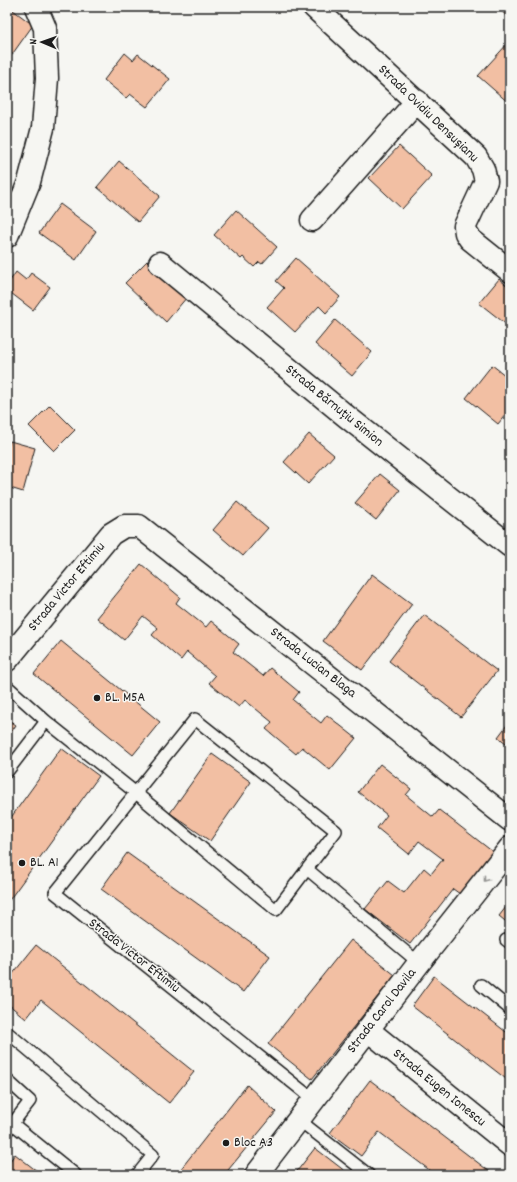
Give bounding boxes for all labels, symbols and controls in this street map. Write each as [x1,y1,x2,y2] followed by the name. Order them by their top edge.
[22,22,62,62] north arrow
[26,38,42,45] text: N
[373,60,483,168] street label: Strada Ovidiu Densușianu
[281,360,387,452] street label: Strada Bărnuțiu Simion
[24,538,110,636] street label: Strada Victor Eftimiu
[266,623,361,703] street label: Strada Lucian Blaga
[105,688,146,708] place label: BL. M5A
[92,693,102,703] marker: BL. M5A
[30,853,59,873] place label: BL. A1
[17,858,27,868] marker: BL. A1
[483,874,490,881] one-way arrow
[84,914,184,998] street label: Strada Victor Eftimiu
[342,964,422,1058] street label: Strada Carol Davila
[388,1044,490,1132] street label: Strada Eugen Ionescu
[234,1133,273,1153] place label: Bloc A3
[221,1138,231,1148] marker: Bloc A3

